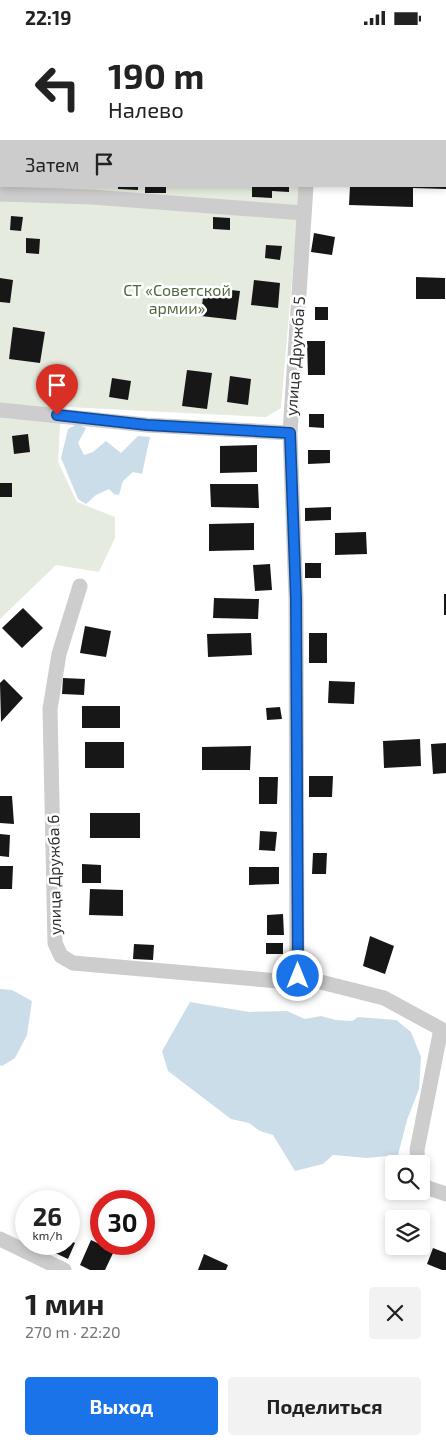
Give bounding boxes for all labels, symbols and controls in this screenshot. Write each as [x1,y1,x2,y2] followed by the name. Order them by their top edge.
[25,6,71,29] text: 22:19
[108,54,204,96] text: 190 m
[25,55,90,120] icon: left
[108,96,184,122] text: Налево
[90,150,118,178] icon: arrive
[25,153,80,176] text: Затем
[123,280,231,317] park label: СТ «Советской армии»
[281,296,309,416] street label: улица Дружба 5
[36,364,78,415] pin
[43,371,71,399] icon: arrive
[43,815,65,935] street label: улица Дружба 6
[271,949,323,1001] position arrow
[385,1155,430,1255] map controls
[385,1155,430,1200] button: search
[90,1190,155,1255] speed limit sign: 30
[33,1201,62,1231] text: 26
[385,1210,430,1255] button: layers
[33,1228,62,1242] text: km/h
[25,1285,104,1321] text: 1 мин
[369,1287,421,1339] button: close
[25,1322,121,1341] text: 270 m · 22:20
[25,1377,218,1435] button: Выход
[228,1377,421,1435] button: Поделиться

